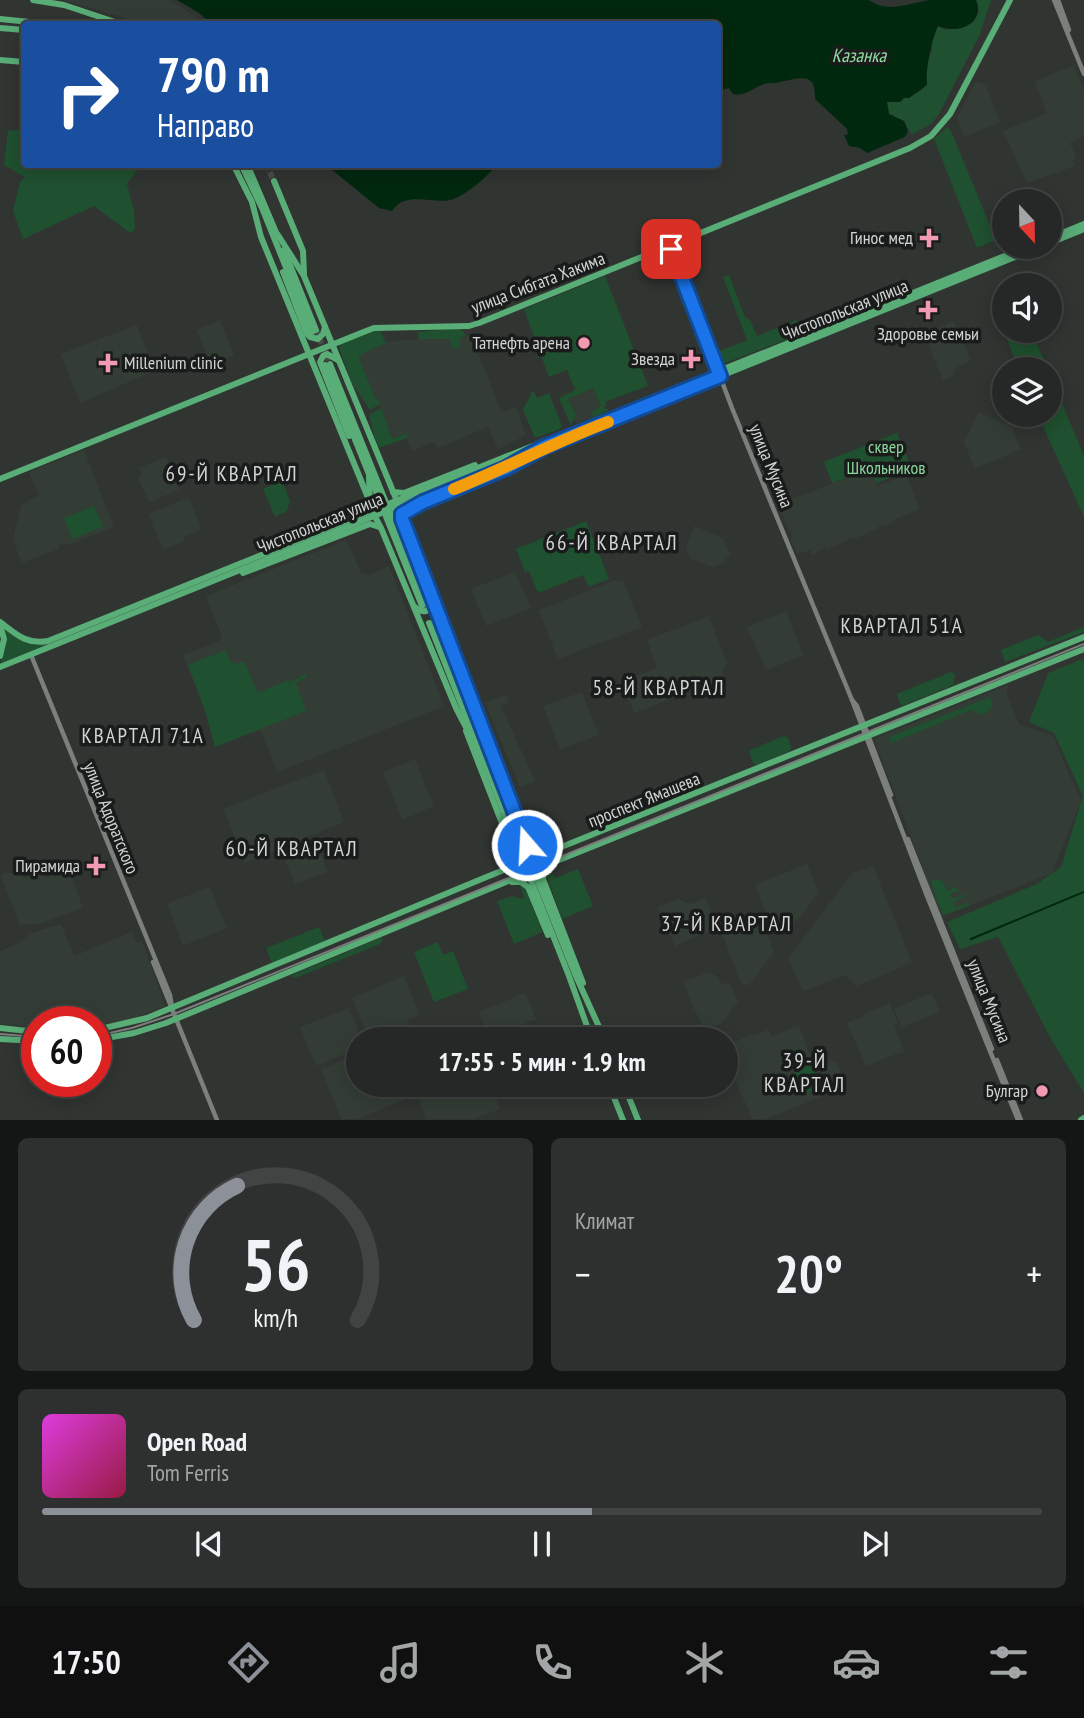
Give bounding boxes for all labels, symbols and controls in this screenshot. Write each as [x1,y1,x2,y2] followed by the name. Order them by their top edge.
[157,42,270,106] text: 790 m
[832,43,888,67] water label: Казанка
[42,49,133,140] icon: right
[157,104,254,146] text: Направо
[992,189,1062,259] north arrow
[992,189,1062,427] map controls
[641,219,701,279] pin
[850,226,913,249] place label: Гинос мед
[919,228,939,248] marker: Гинос мед
[652,230,690,268] icon: arrive
[468,246,608,319] street label: улица Сибгата Хакима
[992,273,1062,343] button: sound
[778,274,911,345] street label: Чистопольская улица
[918,300,938,320] marker: Здоровье семьи
[877,322,979,345] place label: Здоровье семьи
[472,331,570,354] place label: Татнефть арена
[576,335,592,351] marker: Татнефть арена
[631,347,675,370] place label: Звезда
[681,349,701,369] marker: Звезда
[124,351,224,374] place label: Millenium clinic
[98,353,118,373] marker: Millenium clinic
[992,357,1062,427] button: layers
[744,421,799,511] street label: улица Мусина
[847,435,925,479] park label: сквер Школьников
[166,460,298,487] district label: 69-Й КВАРТАЛ
[253,487,386,558] street label: Чистопольская улица
[546,529,678,556] district label: 66-Й КВАРТАЛ
[840,612,964,639] district label: КВАРТАЛ 51А
[593,674,725,701] district label: 58-Й КВАРТАЛ
[81,722,205,749] district label: КВАРТАЛ 71А
[79,758,144,877] street label: улица Адоратского
[585,767,703,832] street label: проспект Ямашева
[490,808,564,882] position arrow
[226,835,358,862] district label: 60-Й КВАРТАЛ
[15,854,80,877] place label: Пирамида
[86,856,106,876] marker: Пирамида
[661,910,793,937] district label: 37-Й КВАРТАЛ
[962,956,1017,1046] street label: улица Мусина
[21,1006,112,1097] speed limit sign: 60
[438,1045,646,1078] text: 17:55 · 5 мин · 1.9 km
[764,1047,846,1098] district label: 39-Й КВАРТАЛ
[986,1079,1028,1102] place label: Булгар
[1034,1083,1050,1099] marker: Булгар
[575,1206,634,1235] text: Климат
[241,1217,310,1311] text: 56
[774,1240,843,1307] text: 20°
[575,1249,591,1298] text: −
[1026,1249,1042,1298] text: +
[253,1302,298,1334] text: km/h
[147,1425,247,1458] text: Open Road
[147,1458,229,1487] text: Tom Ferris
[190,1525,228,1563] icon: previous
[523,1525,561,1563] icon: pause
[856,1525,894,1563] icon: next
[224,1638,273,1687] icon: directions
[376,1638,425,1687] icon: music
[528,1638,577,1687] icon: phone
[680,1638,729,1687] icon: climate
[832,1638,881,1687] icon: car
[984,1638,1033,1687] icon: filters
[51,1641,121,1683] text: 17:50

